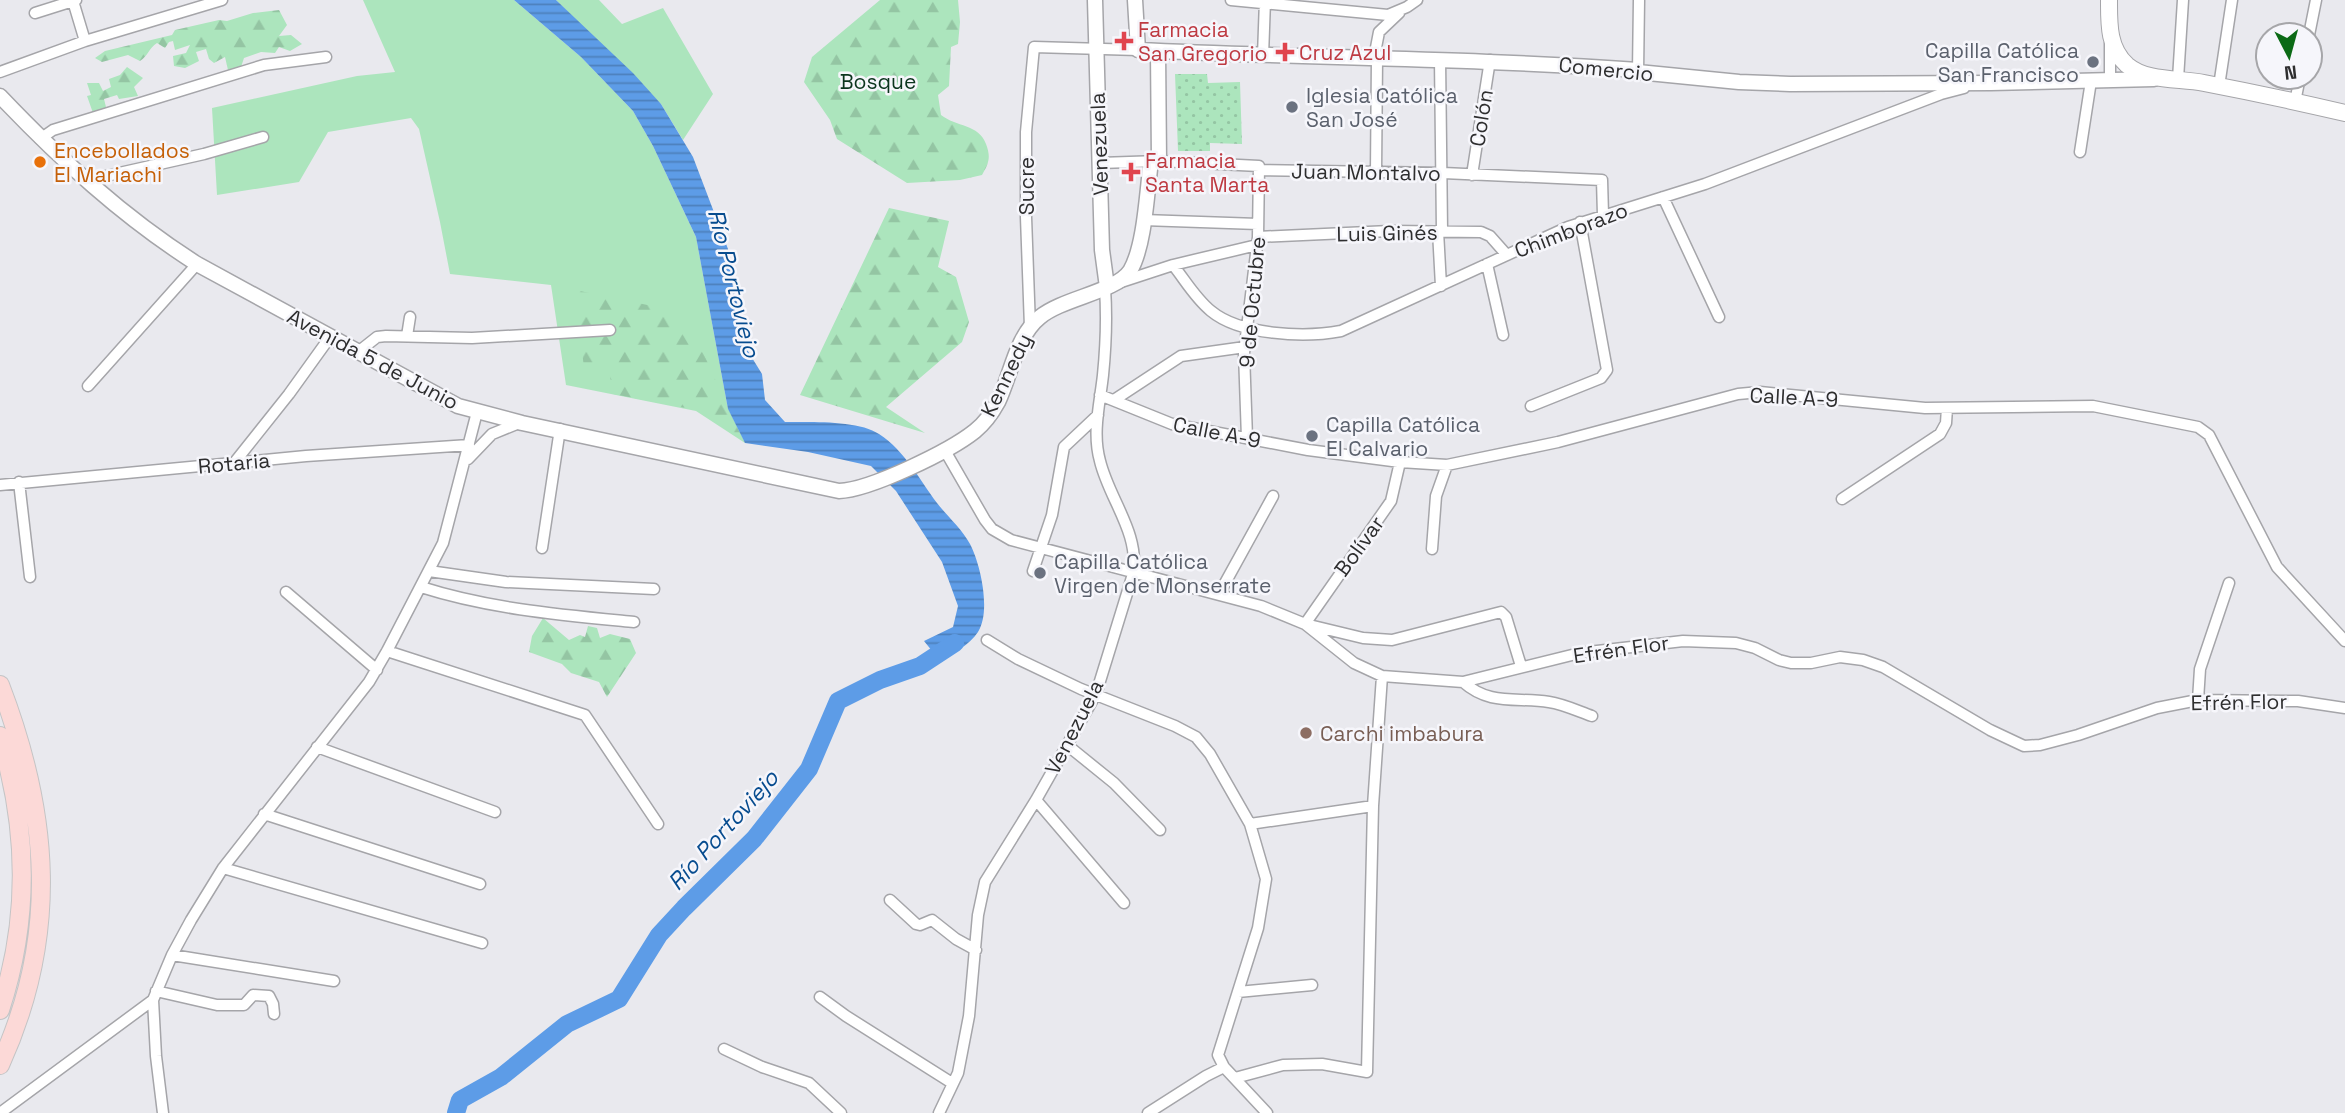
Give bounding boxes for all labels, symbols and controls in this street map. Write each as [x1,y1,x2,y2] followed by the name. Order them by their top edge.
[1138,16,1268,67] place label: Farmacia San Gregorio
[2254,21,2324,91] north arrow
[1116,33,1132,49] marker: Farmacia San Gregorio
[1925,37,2079,88] place label: Capilla Católica San Francisco
[1299,39,1391,66] place label: Cruz Azul
[1277,44,1293,60] marker: Cruz Azul
[1557,51,1655,87] street label: Comercio
[2085,54,2101,70] marker: Capilla Católica San Francisco
[2283,59,2298,86] text: N
[840,68,916,95] park label: Bosque
[1306,82,1458,133] place label: Iglesia Católica San José
[1463,88,1499,148] street label: Colón
[1084,92,1114,196] street label: Venezuela
[1284,99,1300,115] marker: Iglesia Católica San José
[54,137,190,188] place label: Encebollados El Mariachi
[1145,147,1269,198] place label: Farmacia Santa Marta
[32,154,48,170] marker: Encebollados El Mariachi
[1013,157,1040,215] street label: Sucre
[1291,157,1441,187] street label: Juan Montalvo
[1123,164,1139,180] marker: Farmacia Santa Marta
[1511,196,1631,264] street label: Chimborazo
[701,206,767,361] water label: Río Portoviejo
[1336,219,1438,247] street label: Luis Ginés
[1233,235,1271,369] street label: 9 de Octubre
[283,302,463,416] street label: Avenida 5 de Junio
[974,329,1038,421] street label: Kennedy
[1749,381,1839,413] street label: Calle A-9
[1171,410,1263,454] street label: Calle A-9
[1326,411,1480,462] place label: Capilla Católica El Calvario
[1304,428,1320,444] marker: Capilla Católica El Calvario
[197,446,271,480] street label: Rotaria
[1328,510,1390,581] street label: Bolívar
[1054,548,1271,599] place label: Capilla Católica Virgen de Monserrate
[1032,565,1048,581] marker: Capilla Católica Virgen de Monserrate
[1571,629,1671,669] street label: Efrén Flor
[1039,675,1109,779] street label: Venezuela
[2190,688,2288,716] street label: Efrén Flor
[1320,720,1484,747] place label: Carchi imbabura
[1298,725,1314,741] marker: Carchi imbabura
[661,763,786,897] water label: Río Portoviejo

